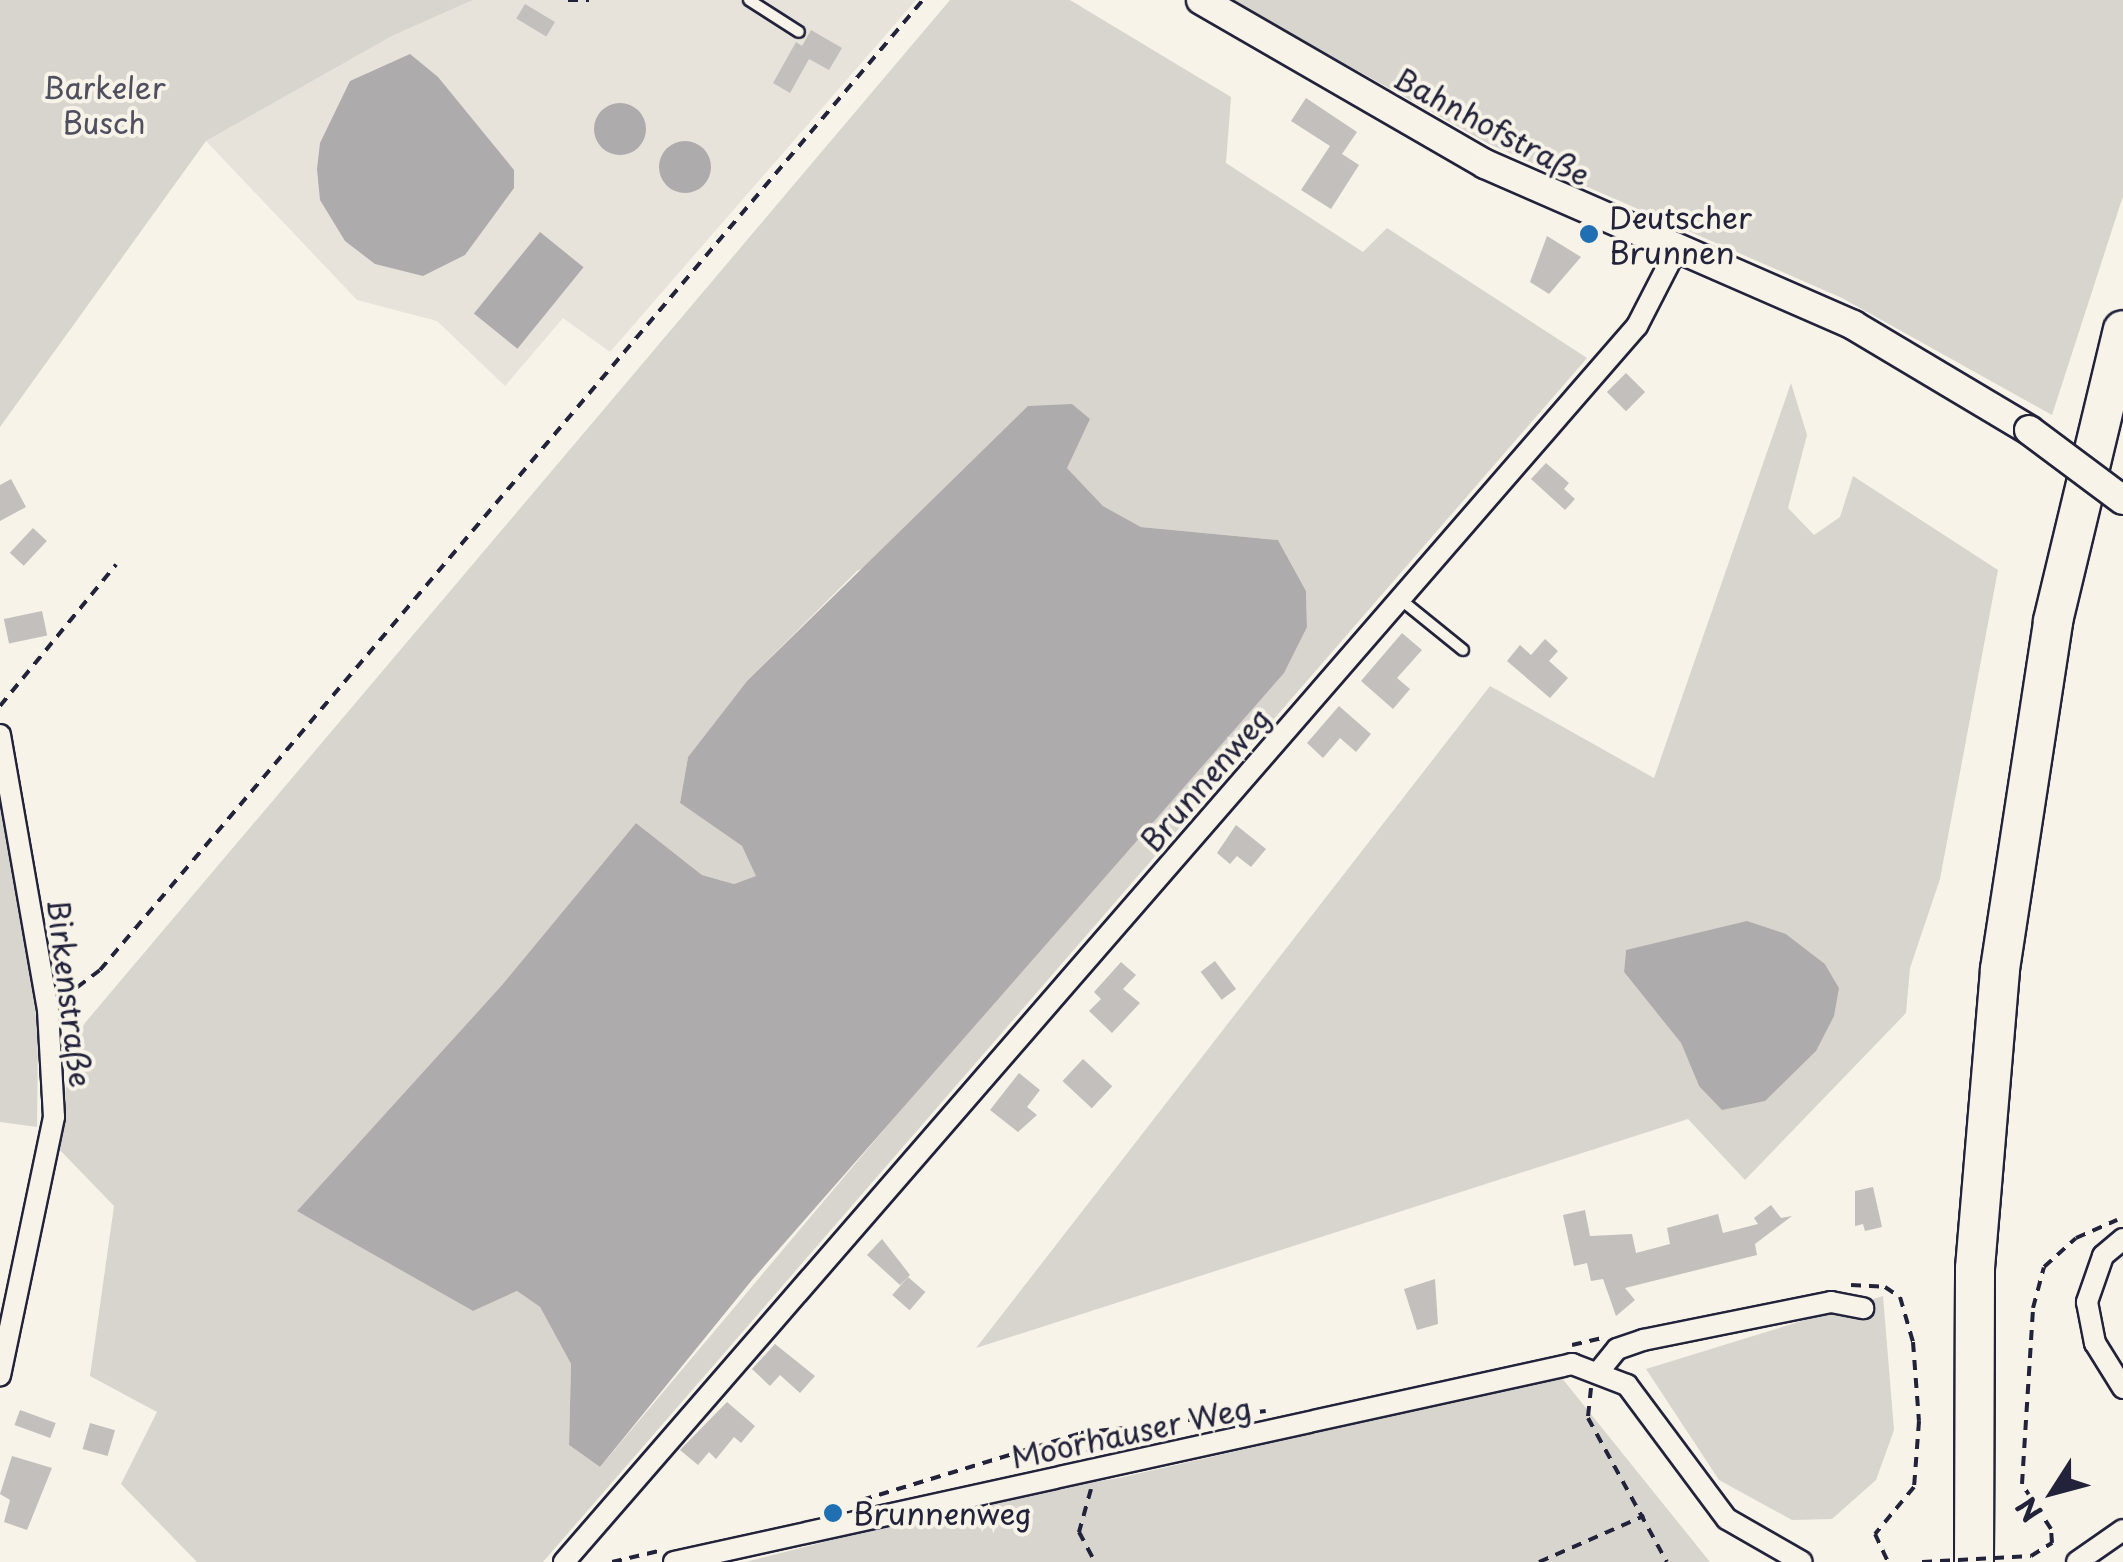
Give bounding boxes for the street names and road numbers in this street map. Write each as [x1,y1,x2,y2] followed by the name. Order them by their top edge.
[1388,59,1596,193] street label: Bahnhofstraße
[1133,700,1277,858] street label: Brunnenweg
[41,897,99,1089] street label: Birkenstraße
[1007,1389,1255,1475] street label: Moorhauser Weg

